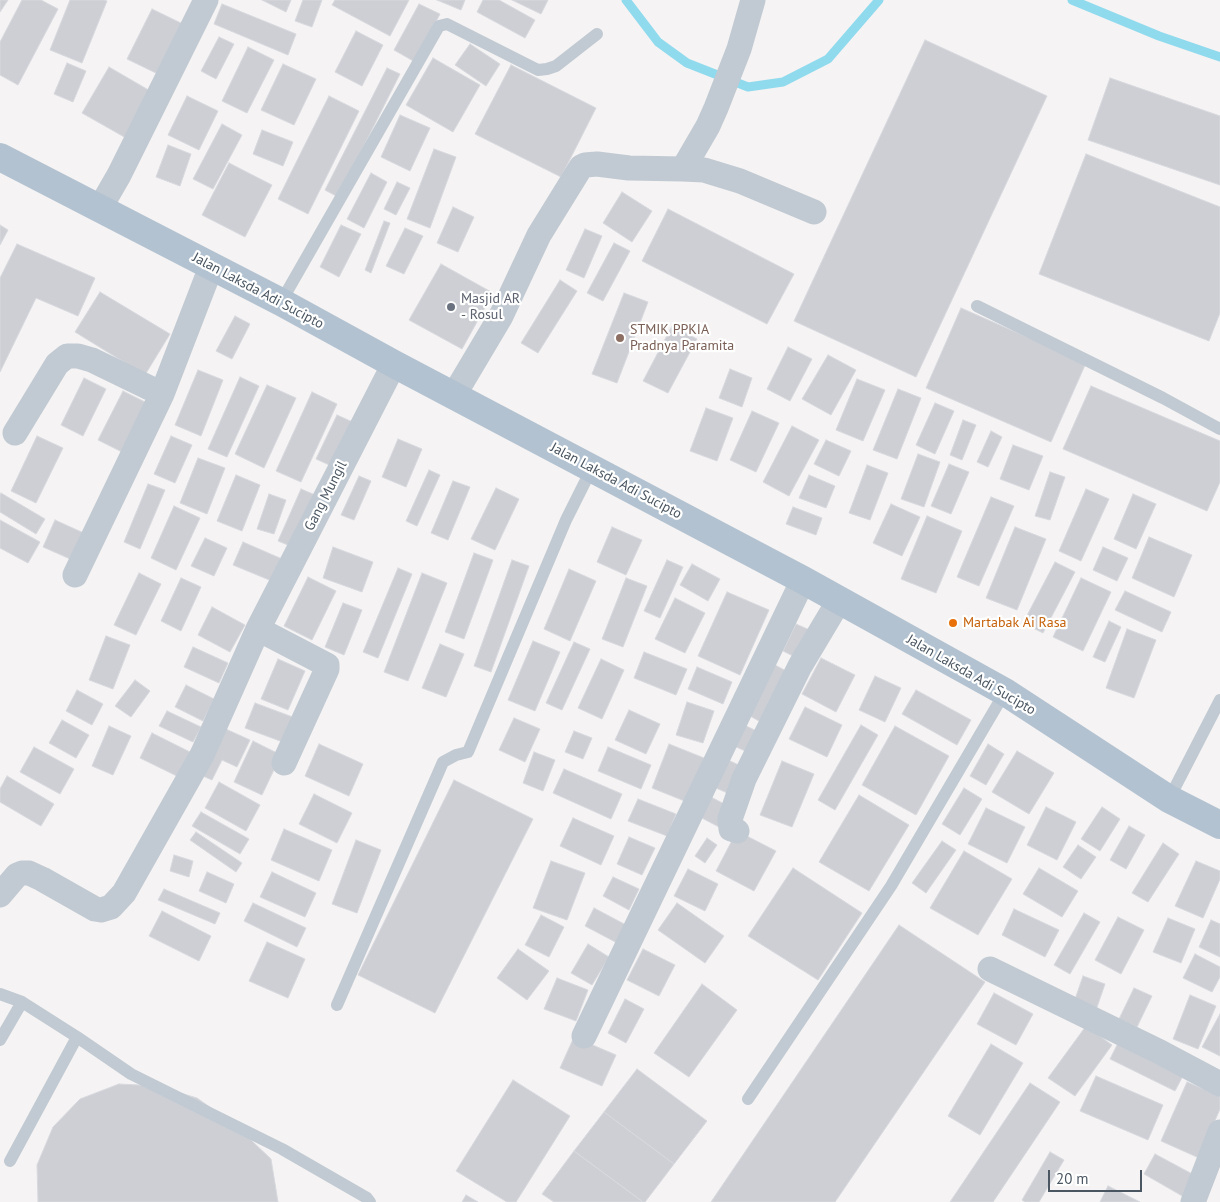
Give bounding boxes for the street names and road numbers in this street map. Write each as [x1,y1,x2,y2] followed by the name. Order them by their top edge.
[190,249,326,333] street label: Jalan Laksda Adi Sucipto
[548,439,684,523] street label: Jalan Laksda Adi Sucipto
[301,458,351,534] street label: Gang Mungil
[904,631,1038,719] street label: Jalan Laksda Adi Sucipto

